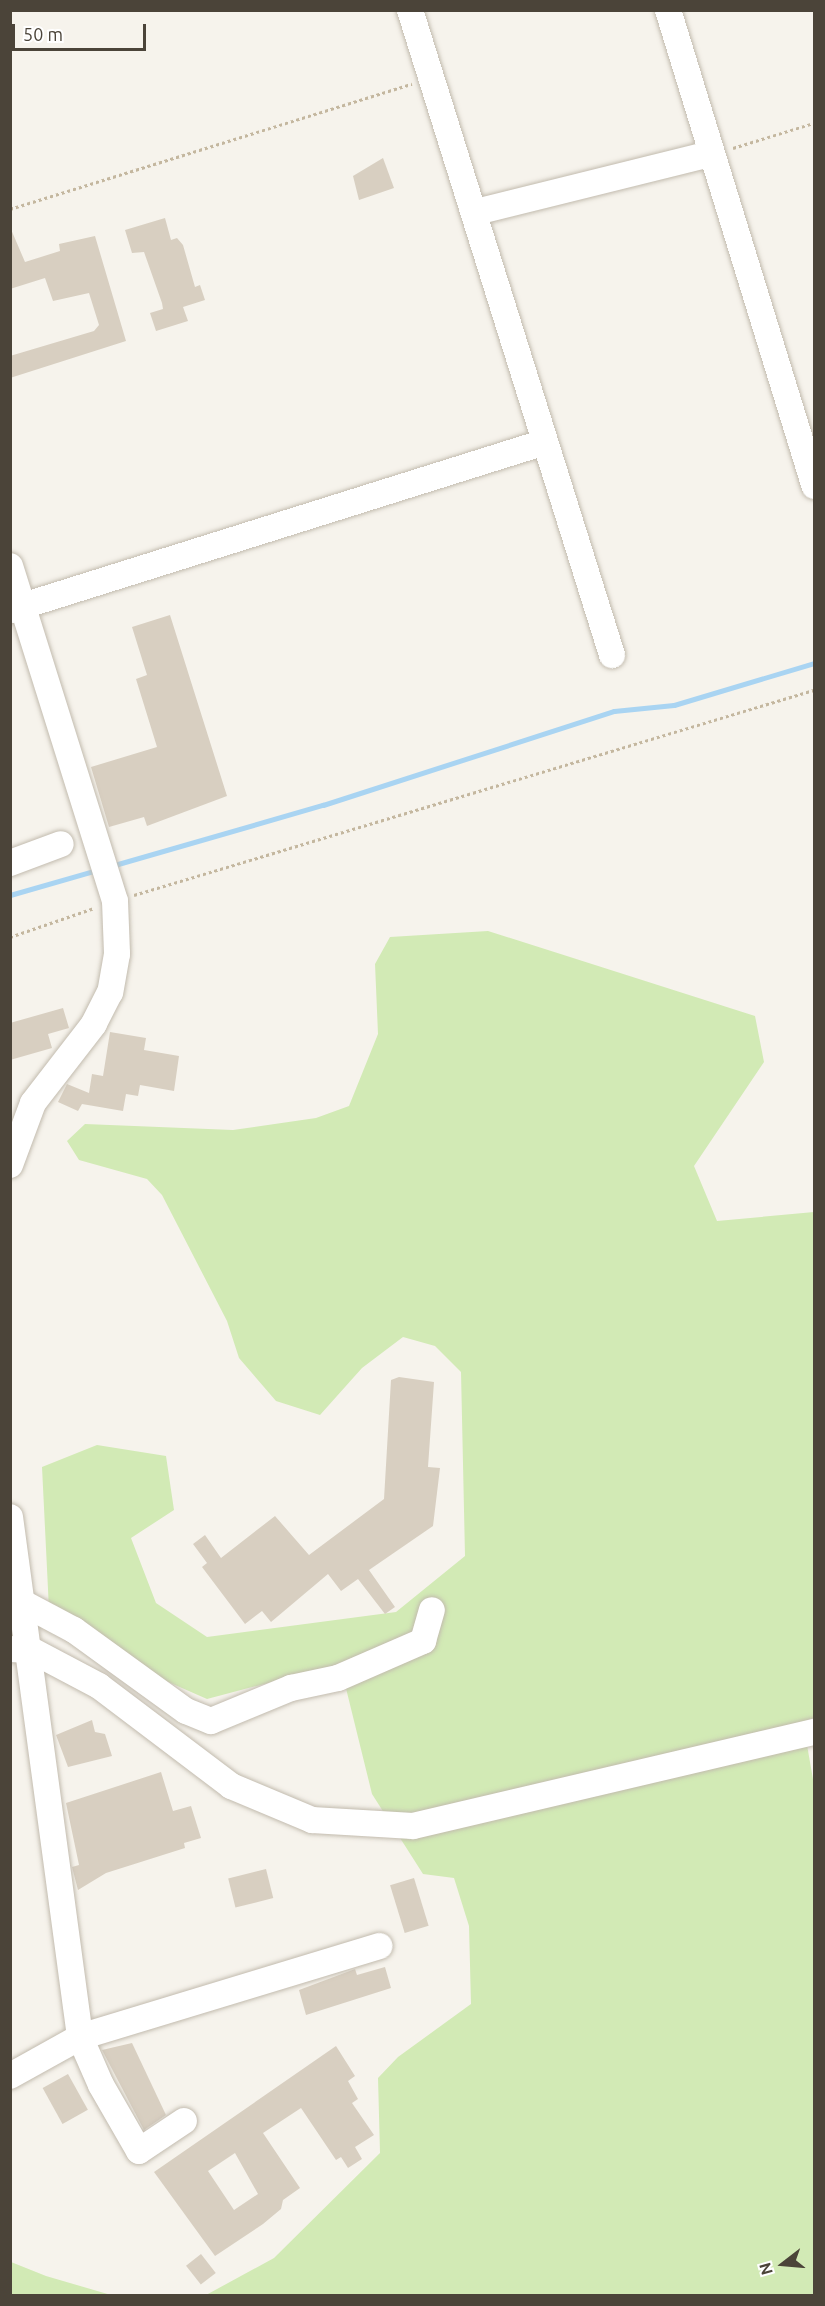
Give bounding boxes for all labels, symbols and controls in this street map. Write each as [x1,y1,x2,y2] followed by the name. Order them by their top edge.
[15,12,148,50] scale bar
[23,24,63,44] text: 50 m
[753,2234,813,2294] north arrow
[755,2261,776,2277] text: N

